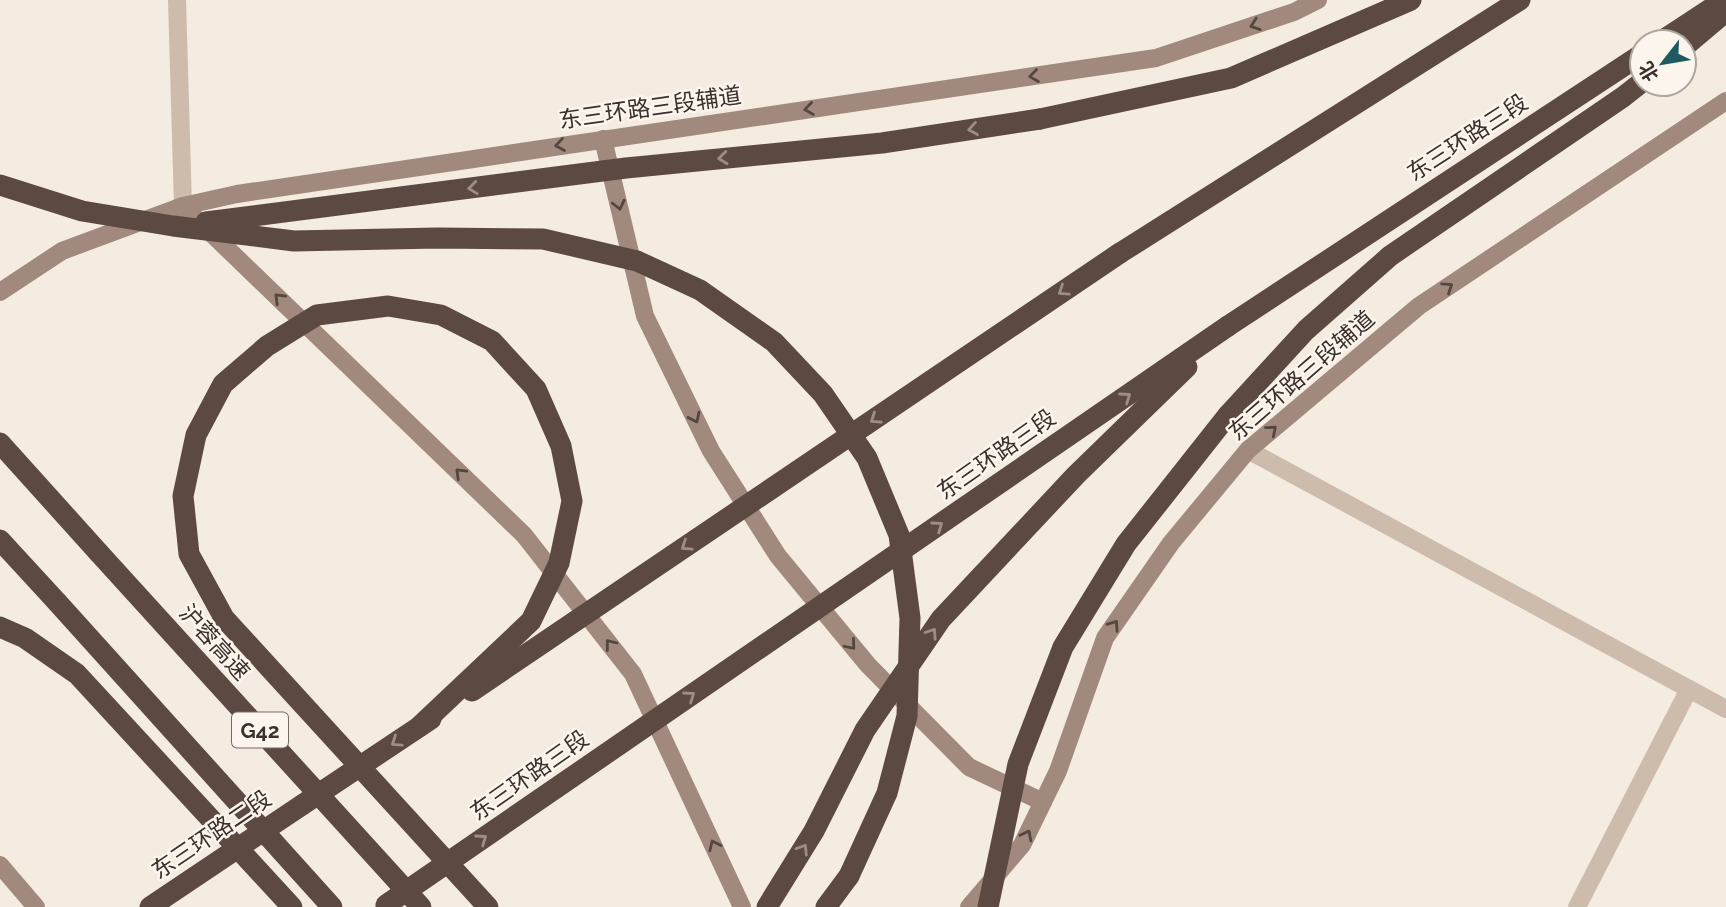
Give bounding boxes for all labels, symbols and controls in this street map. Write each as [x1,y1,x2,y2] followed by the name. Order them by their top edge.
[1249,17,1262,31] one-way arrow
[1628,28,1698,98] north arrow
[1634,58,1663,86] text: 北
[1028,68,1040,83] one-way arrow
[557,81,743,133] street label: 东三环路三段辅道
[1402,88,1532,186] street label: 东三环路三段
[803,101,815,116] one-way arrow
[967,121,979,136] one-way arrow
[554,138,566,153] one-way arrow
[717,151,729,166] one-way arrow
[467,180,478,195] one-way arrow
[610,199,625,211] one-way arrow
[1440,282,1453,295] one-way arrow
[1058,283,1071,295] one-way arrow
[274,294,287,307] one-way arrow
[1223,304,1379,446] street label: 东三环路三段辅道
[1118,392,1131,405] one-way arrow
[932,403,1060,505] street label: 东三环路三段
[686,411,700,423] one-way arrow
[870,411,883,423] one-way arrow
[1263,426,1276,438] one-way arrow
[455,468,468,481] one-way arrow
[930,522,943,534] one-way arrow
[681,538,694,550] one-way arrow
[174,599,256,685] street label: 沪蓉高速
[1106,620,1118,633] one-way arrow
[924,628,936,641] one-way arrow
[843,637,856,649] one-way arrow
[605,639,618,651] one-way arrow
[682,692,695,704] one-way arrow
[232,712,288,748] road number: G42
[465,724,593,826] street label: 东三环路三段
[391,734,404,746] one-way arrow
[146,784,276,884] street label: 东三环路二段
[1018,829,1032,842] one-way arrow
[475,834,488,847] one-way arrow
[709,840,723,852] one-way arrow
[794,844,807,857] one-way arrow

